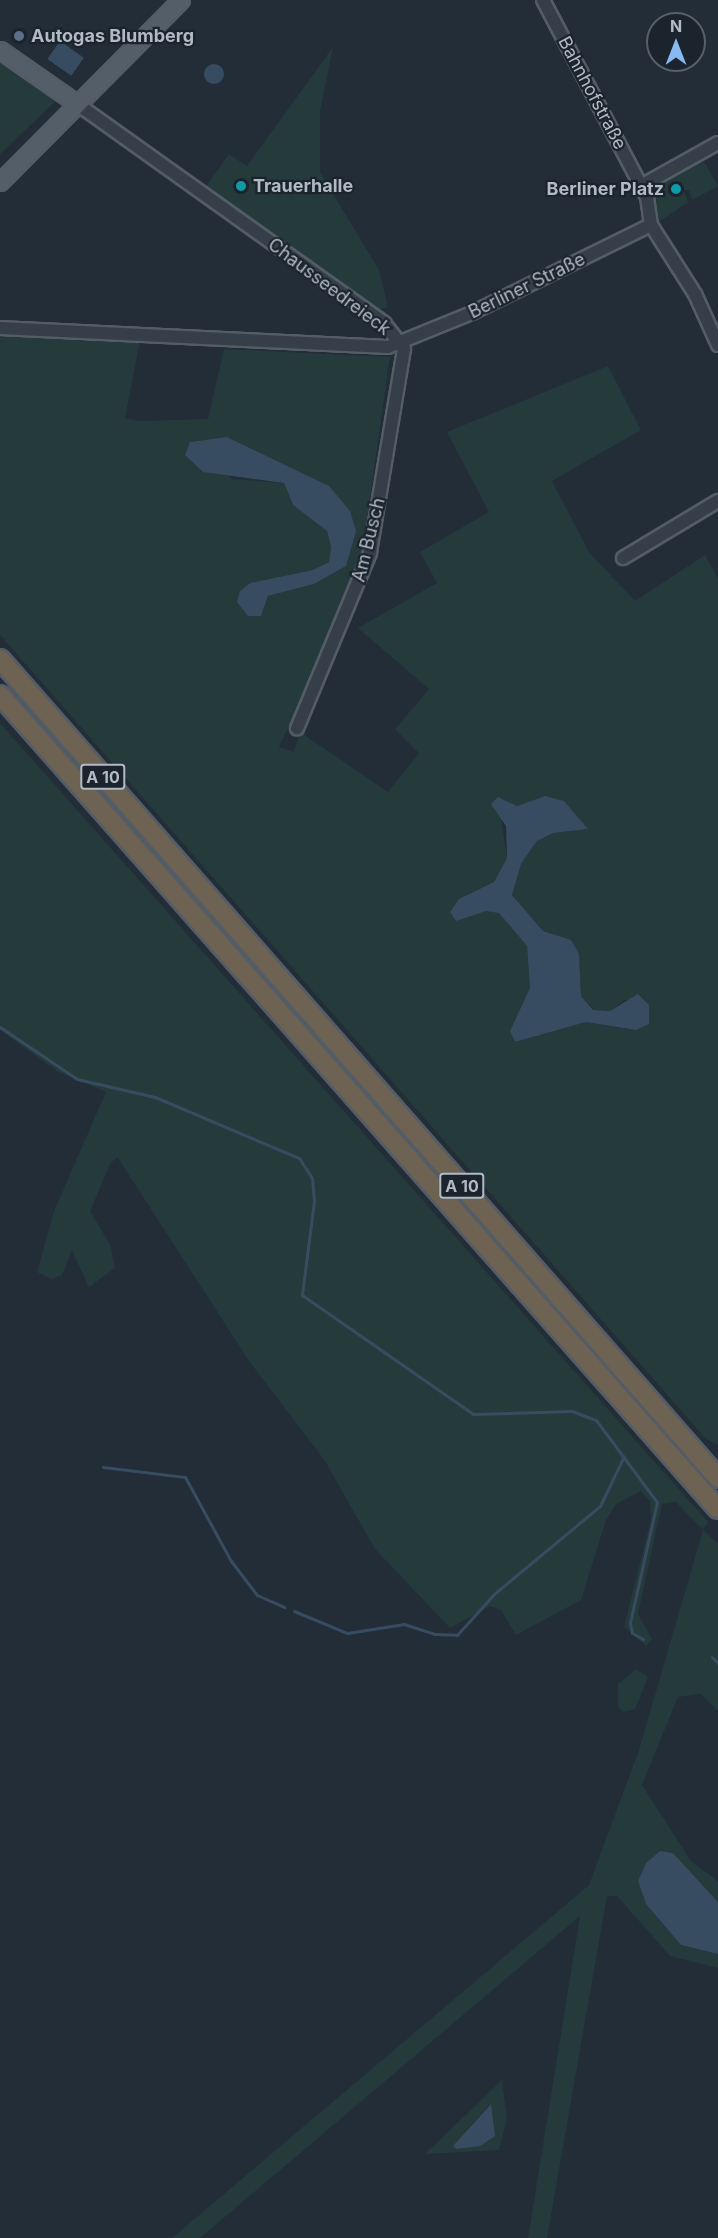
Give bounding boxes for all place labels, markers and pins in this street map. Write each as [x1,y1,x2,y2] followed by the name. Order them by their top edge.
[31,25,194,47] place label: Autogas Blumberg
[12,29,26,43] marker: Autogas Blumberg
[253,175,353,197] place label: Trauerhalle
[547,178,664,200] place label: Berliner Platz
[234,179,248,193] marker: Trauerhalle
[669,182,683,196] marker: Berliner Platz

